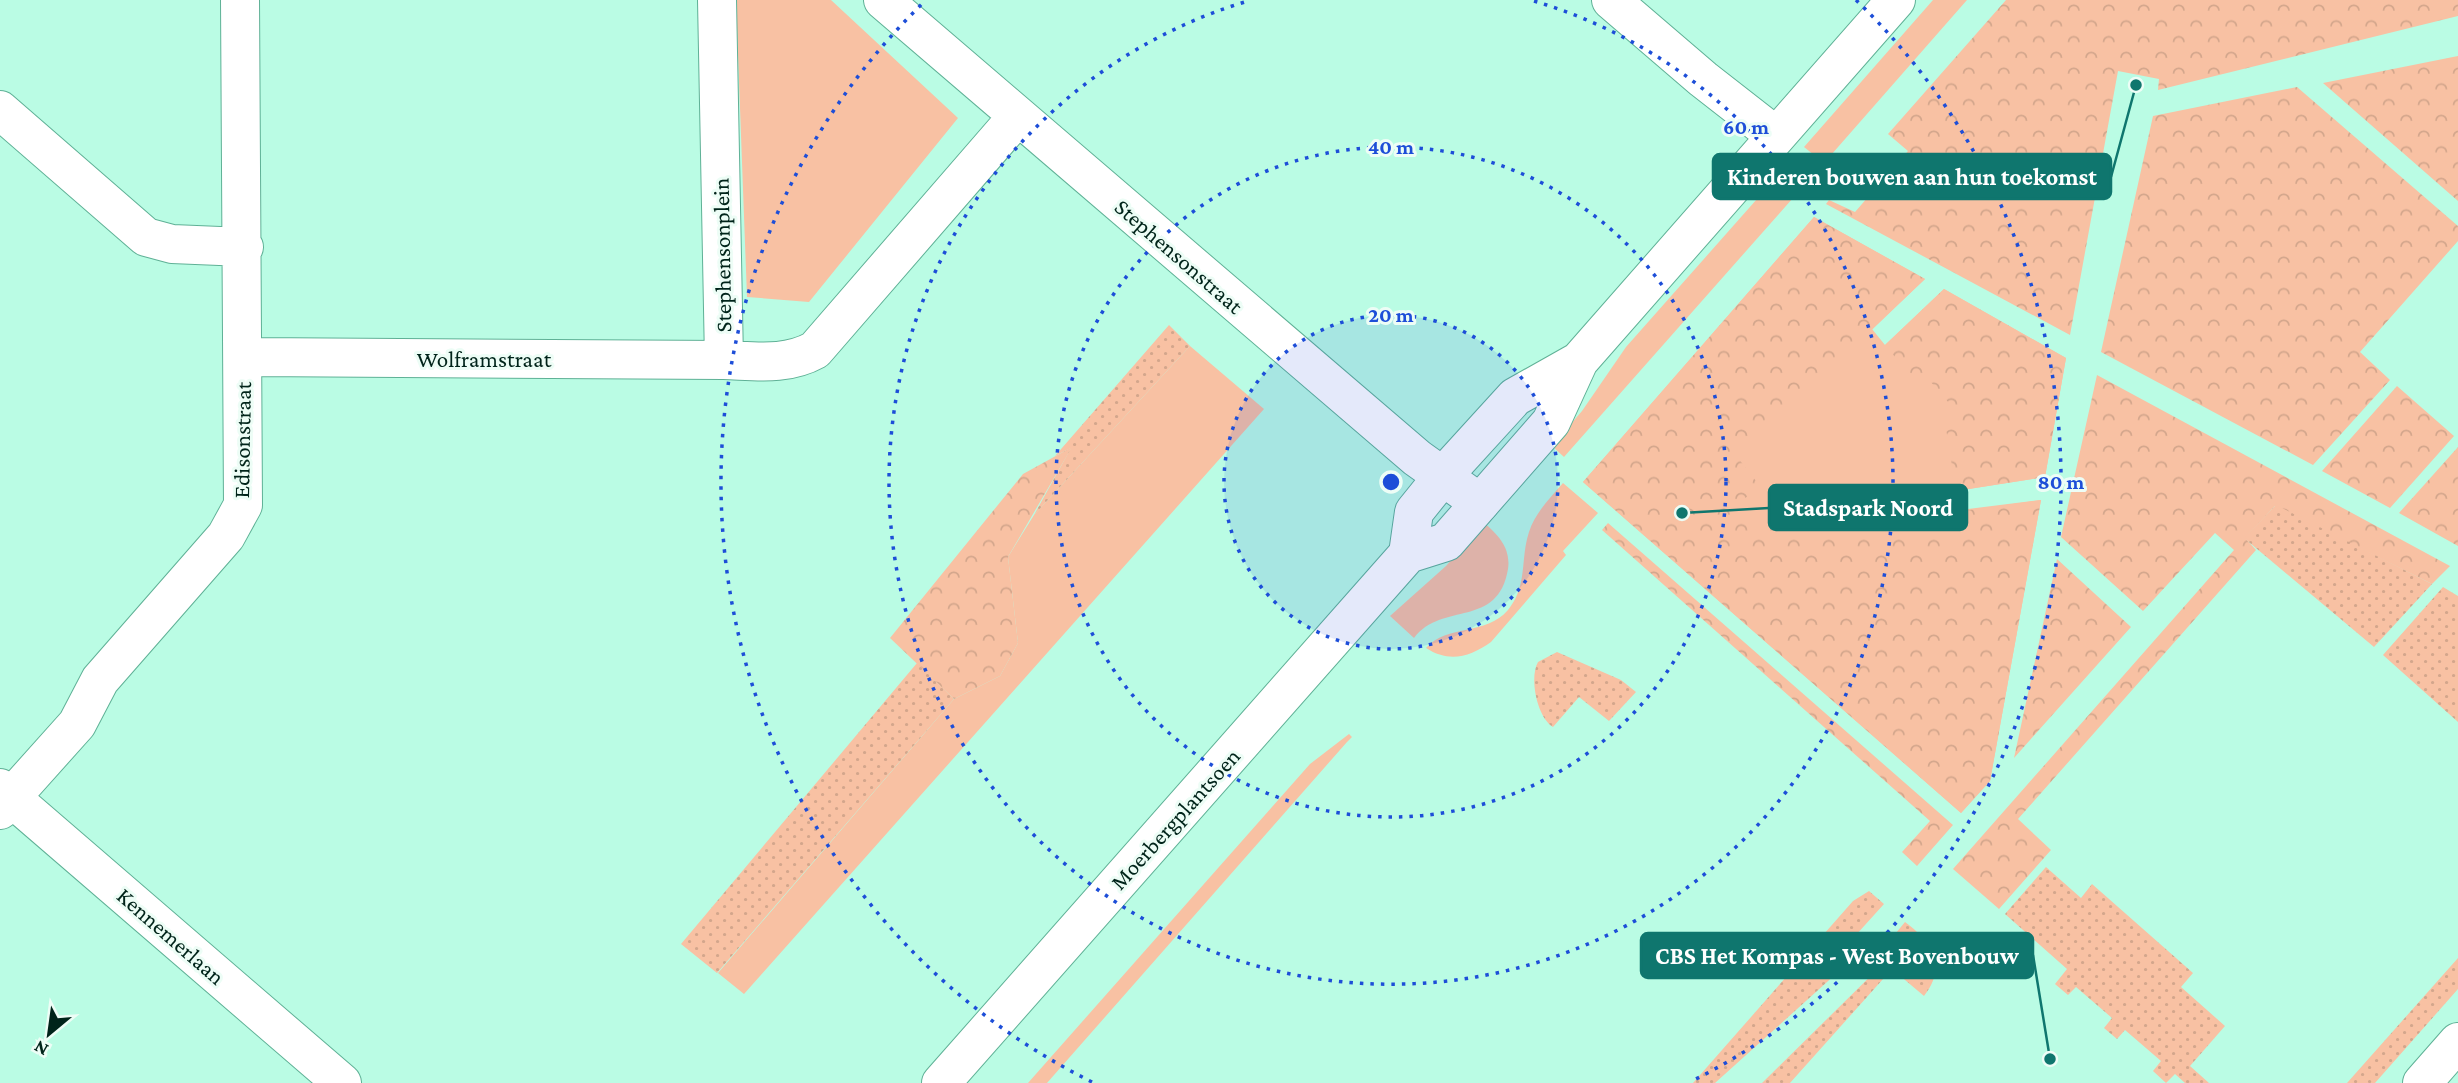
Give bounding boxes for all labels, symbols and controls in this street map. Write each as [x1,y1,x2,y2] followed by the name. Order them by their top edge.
[1723,115,1769,139] text: 60 m
[1368,135,1414,159] text: 40 m
[1713,154,2111,199] callout: Kinderen bouwen aan hun toekomst
[1727,163,2097,190] text: Kinderen bouwen aan hun toekomst
[708,177,736,333] street label: Stephensonplein
[1110,193,1249,319] street label: Stephensonstraat
[1368,303,1414,327] text: 20 m
[417,346,552,372] street label: Wolframstraat
[228,381,256,499] street label: Edisonstraat
[1379,470,1403,494] centre of rings
[2038,470,2085,494] text: 80 m
[1769,485,1967,530] callout: Stadspark Noord
[1783,494,1953,521] text: Stadspark Noord
[1105,743,1245,895] street label: Moerbergplantsoen
[112,882,230,990] street label: Kennemerlaan
[1641,933,2033,978] callout: CBS Het Kompas - West Bovenbouw
[1655,942,2020,969] text: CBS Het Kompas - West Bovenbouw
[14,999,84,1069] north arrow
[30,1036,52,1061] text: N

